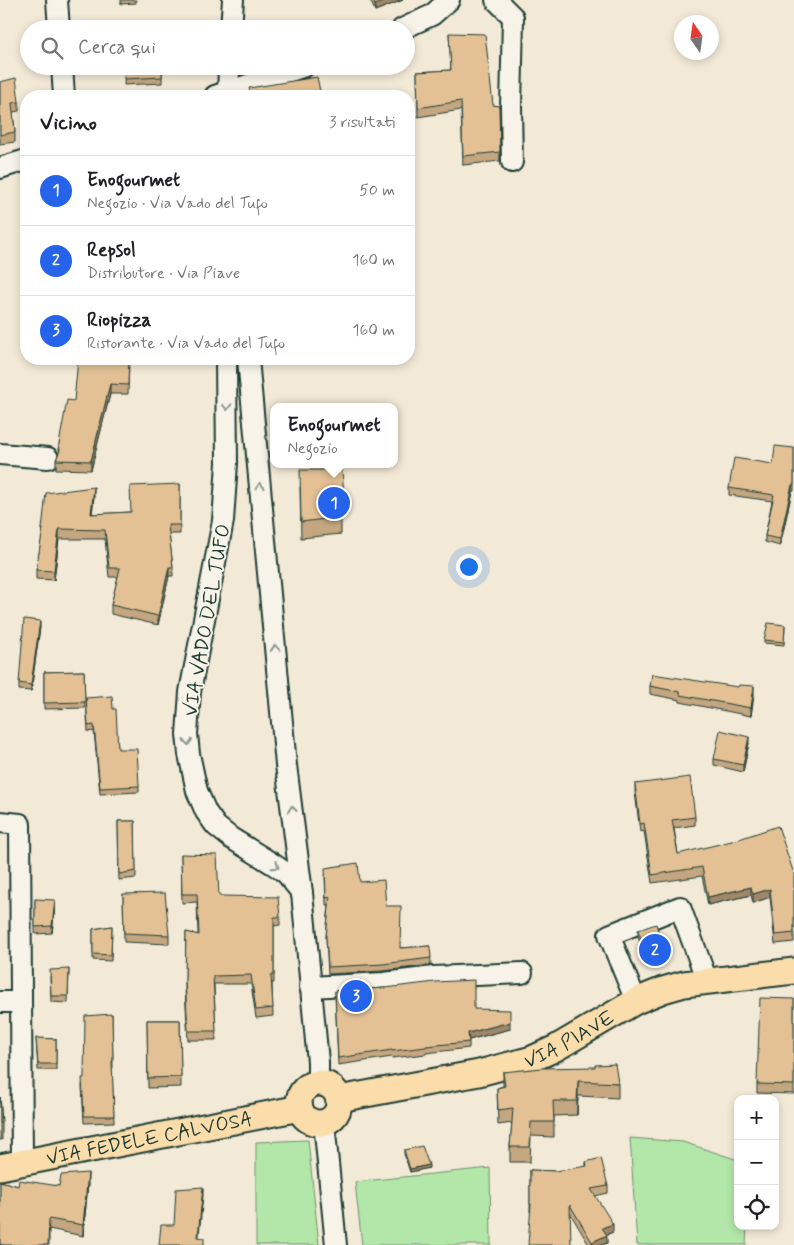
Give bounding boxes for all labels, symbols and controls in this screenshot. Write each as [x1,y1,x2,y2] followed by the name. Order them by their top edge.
[674,15,719,60] north arrow
[20,20,415,75] search box
[38,34,66,62] icon: search
[78,35,156,60] text: Cerca qui
[40,109,97,137] text: Vicino
[329,112,395,133] text: 3 risultati
[87,168,180,193] text: Enogourmet
[52,180,60,201] text: 1
[359,180,395,201] text: 50 m
[87,193,268,214] text: Negozio · Via Vado del Tufo
[87,238,136,263] text: Repsol
[52,250,60,271] text: 2
[352,250,395,271] text: 160 m
[87,263,240,284] text: Distributore · Via Piave
[87,308,151,333] text: Riopizza
[52,320,60,341] text: 3
[352,320,395,341] text: 160 m
[87,333,285,354] text: Ristorante · Via Vado del Tufo
[270,403,398,468] popup
[222,404,232,412] one-way arrow
[287,413,381,438] text: Enogourmet
[287,438,338,459] text: Negozio
[255,482,266,490] one-way arrow
[318,484,350,522] pin: 1
[177,522,238,719] street label: VIA VADO DEL TUFO
[456,554,482,580] your location
[270,644,281,652] one-way arrow
[182,738,193,746] one-way arrow
[287,805,298,813] one-way arrow
[270,860,279,869] one-way arrow
[639,931,671,969] pin: 2
[340,977,372,1015] pin: 3
[521,1005,620,1075] street label: VIA PIAVE
[734,1095,779,1230] map controls
[734,1095,779,1140] button: +
[44,1106,255,1173] street label: VIA FEDELE CALVOSA
[734,1140,779,1185] button: −
[734,1185,779,1230] button: locate

